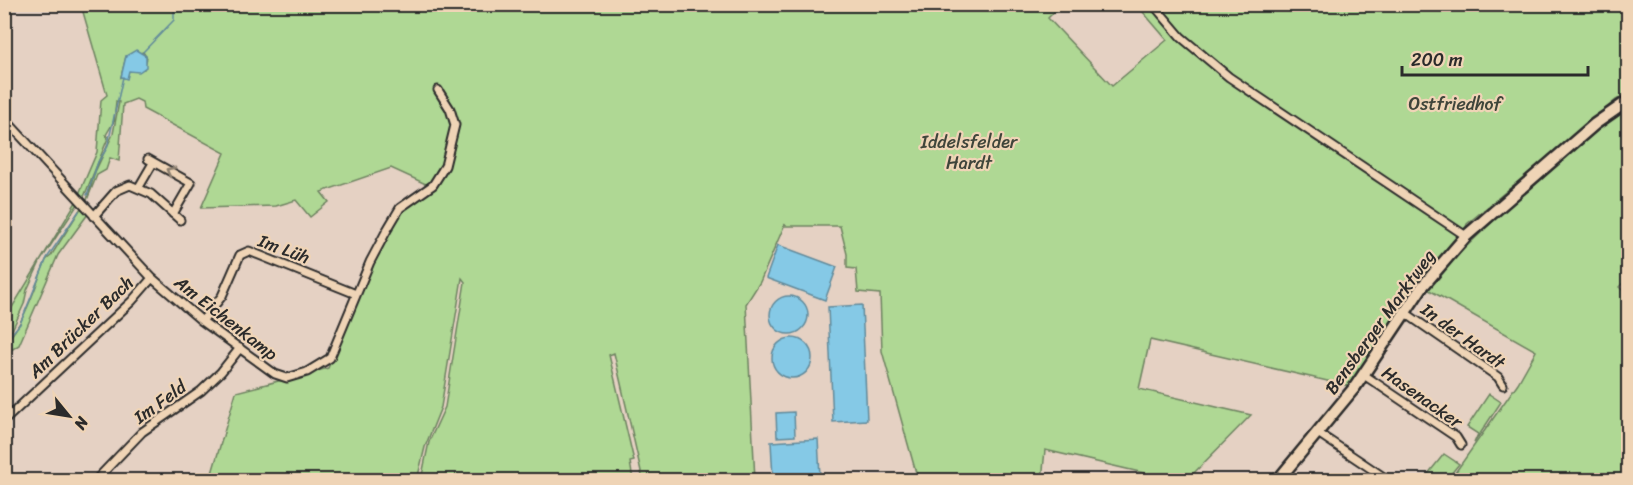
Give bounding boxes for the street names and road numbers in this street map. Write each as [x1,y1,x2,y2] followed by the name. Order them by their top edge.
[253,225,314,273] street label: Im Lüh
[1316,242,1444,402] street label: Bensberger Marktweg
[166,266,285,369] street label: Am Eichenkamp
[20,268,142,387] street label: Am Brücker Bach
[1413,294,1513,378] street label: In der Hardt
[1375,357,1471,438] street label: Hasenacker
[126,371,195,433] street label: Im Feld

